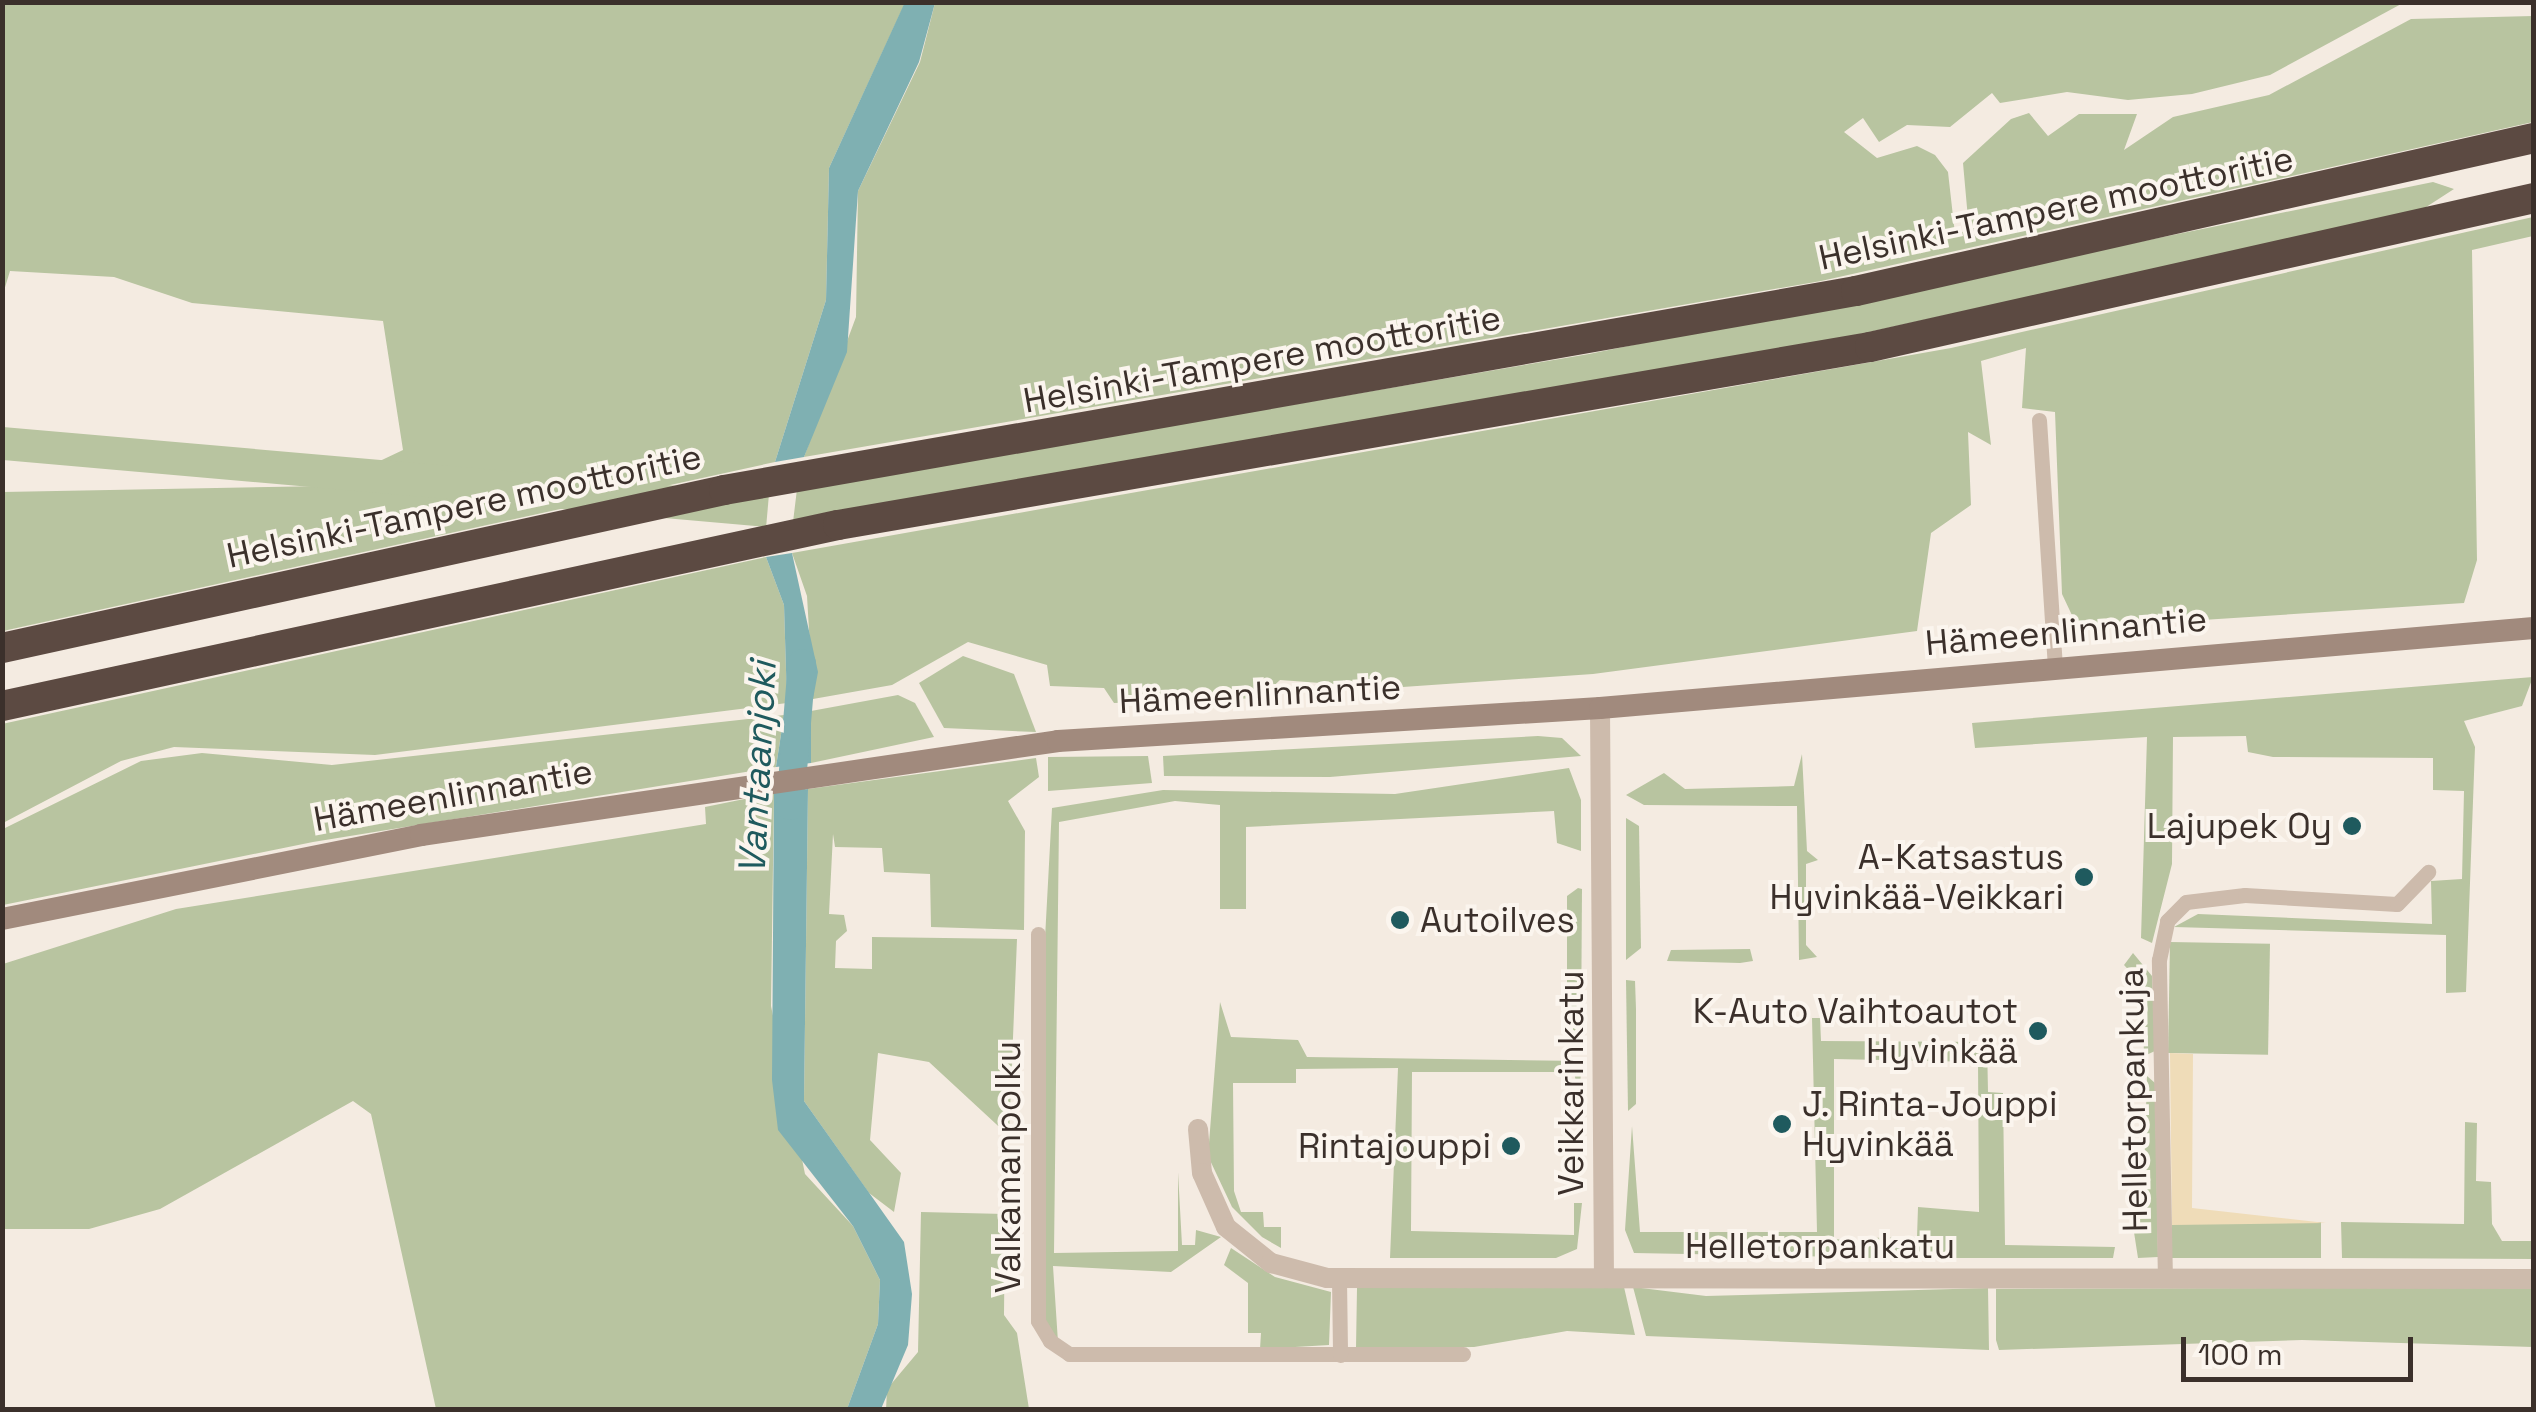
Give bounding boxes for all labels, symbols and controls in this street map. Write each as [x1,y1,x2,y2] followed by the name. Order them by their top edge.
[1815,137,2297,279] street label: Helsinki-Tampere moottoritie
[1020,296,1504,422] street label: Helsinki-Tampere moottoritie
[223,435,705,577] street label: Helsinki-Tampere moottoritie
[1923,598,2209,664] street label: Hämeenlinnantie
[730,660,786,876] water label: Vantaanjoki
[1118,666,1402,722] street label: Hämeenlinnantie
[310,750,596,840] street label: Hämeenlinnantie
[2147,805,2332,847] place label: Lajupek Oy
[2341,815,2363,837] marker: Lajupek Oy
[1769,836,2064,918] place label: A-Katsastus Hyvinkää-Veikkari
[2073,866,2095,888] marker: A-Katsastus Hyvinkää-Veikkari
[1420,899,1575,941] place label: Autoilves
[1389,909,1411,931] marker: Autoilves
[2110,968,2156,1232] street label: Helletorpankuja
[1550,970,1592,1196] street label: Veikkarinkatu
[1692,990,2018,1072] place label: K-Auto Vaihtoautot Hyvinkää
[2027,1020,2049,1042] marker: K-Auto Vaihtoautot Hyvinkää
[987,1041,1029,1293] street label: Valkamanpolku
[1802,1083,2059,1165] place label: J. Rinta-Jouppi Hyvinkää
[1771,1113,1793,1135] marker: J. Rinta-Jouppi Hyvinkää
[1298,1125,1491,1167] place label: Rintajouppi
[1500,1135,1522,1157] marker: Rintajouppi
[1685,1225,1955,1267] street label: Helletorpankatu
[2186,1317,2418,1379] scale bar
[2198,1335,2283,1374] text: 100 m

